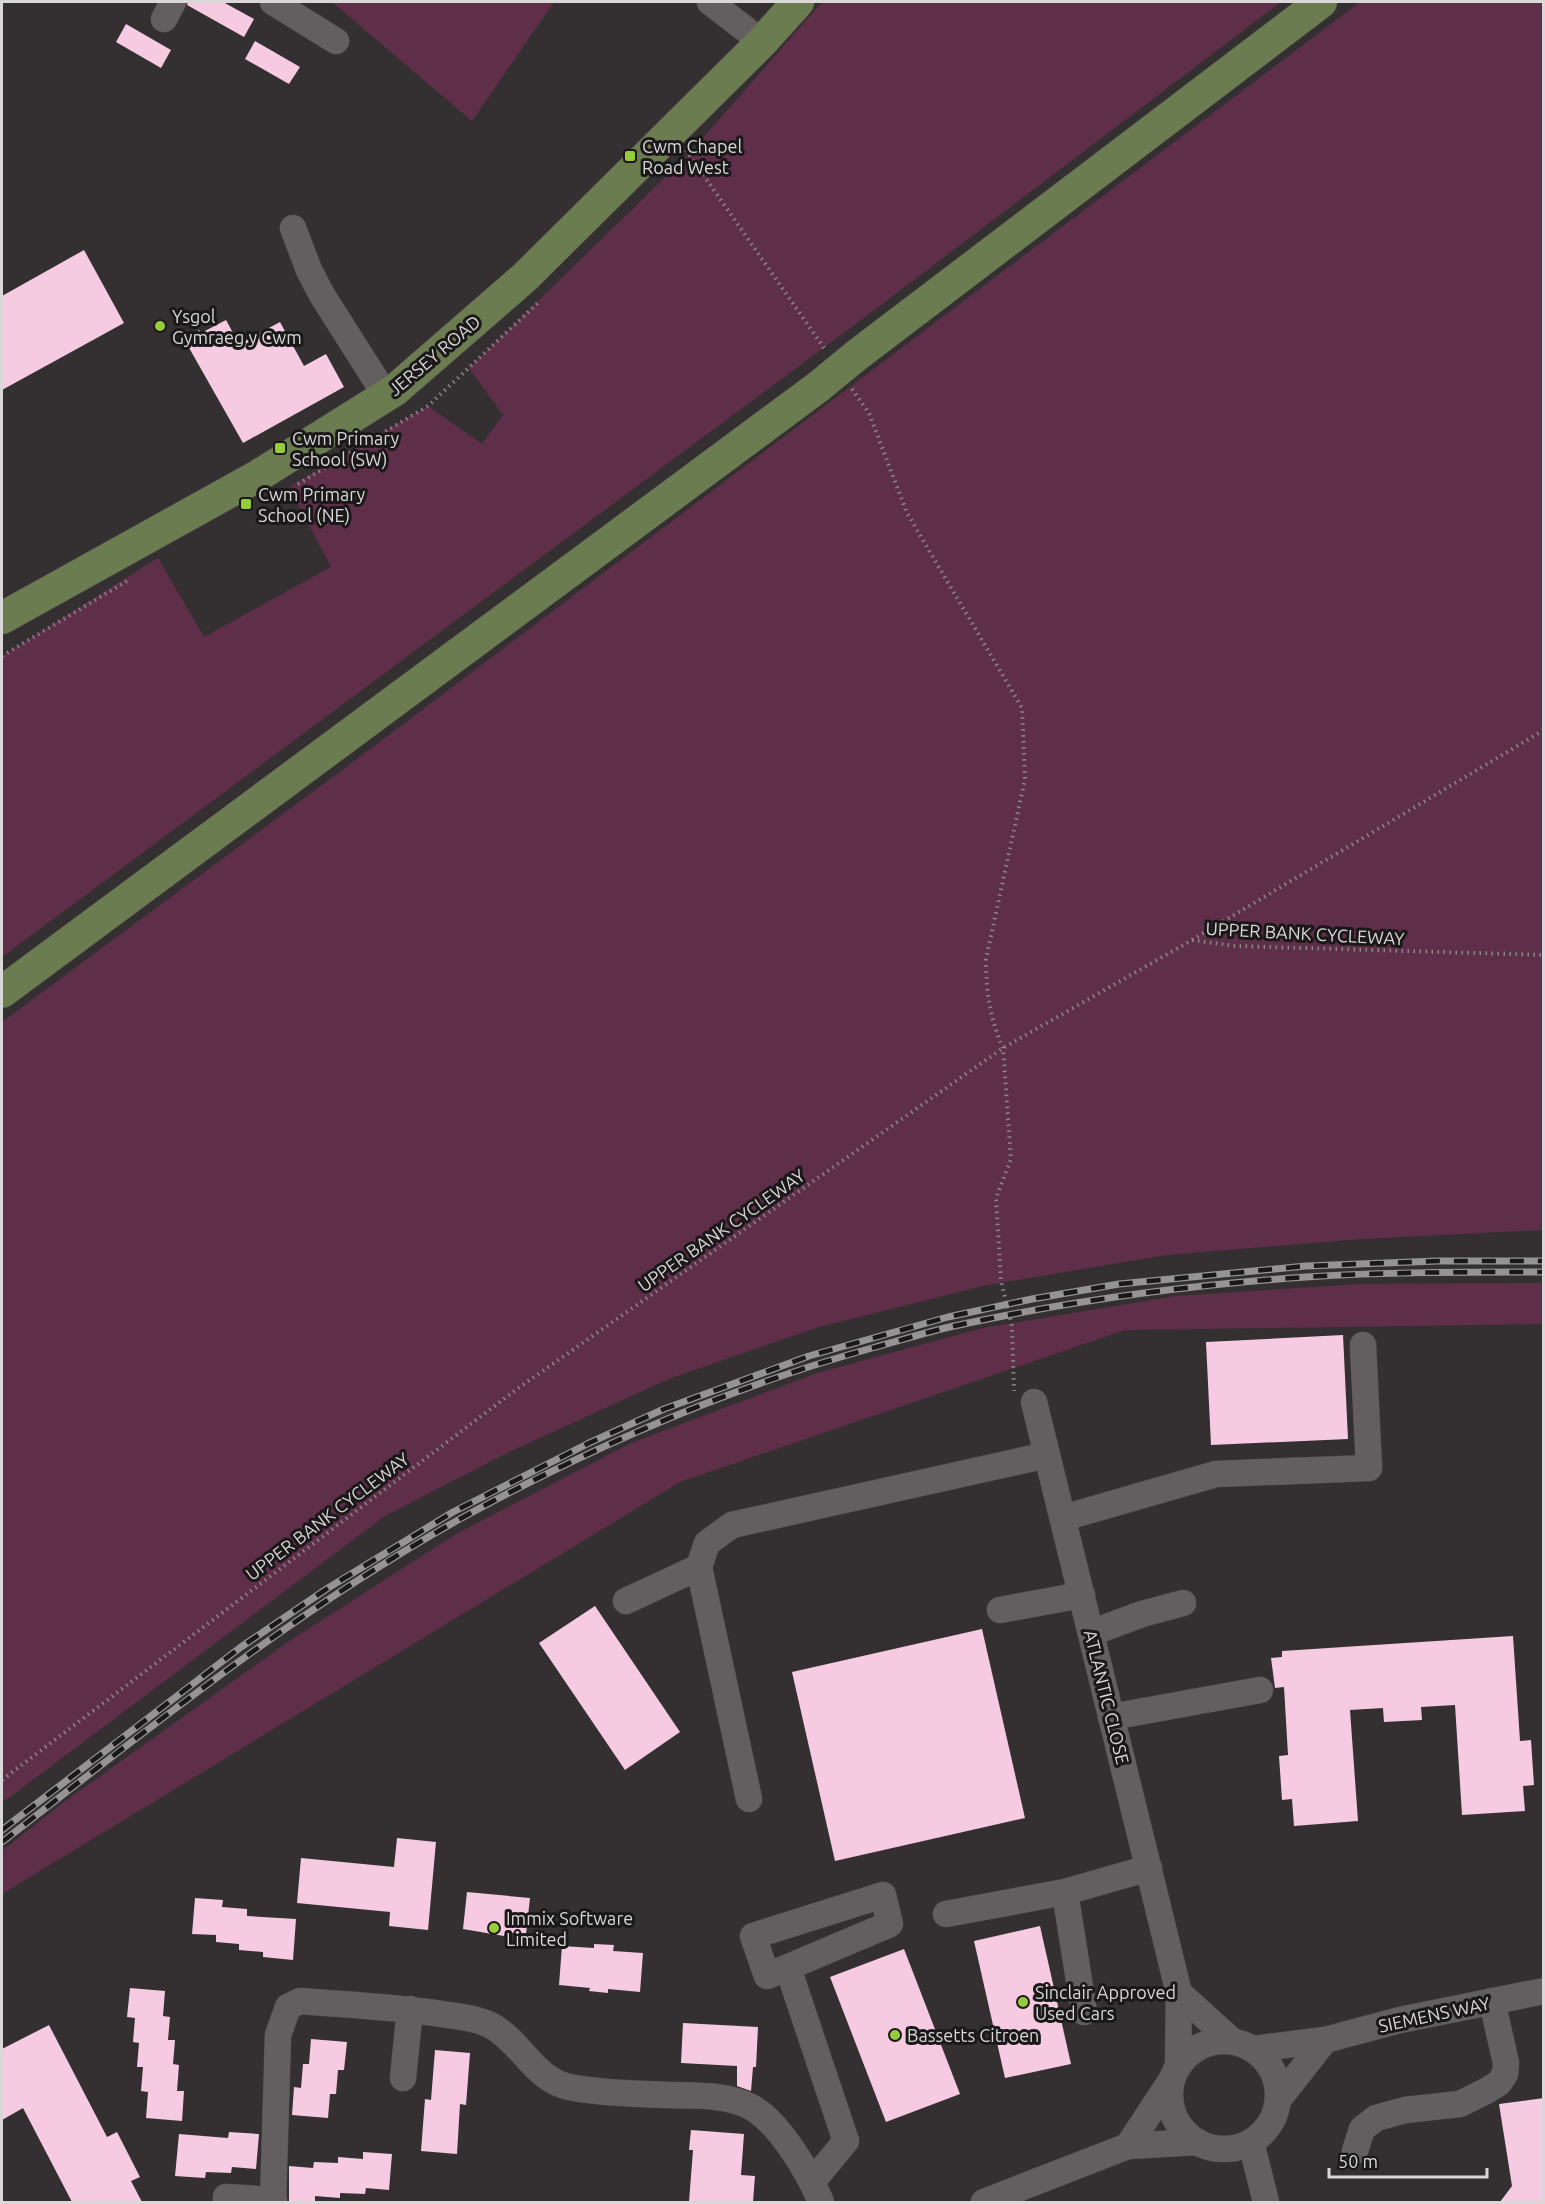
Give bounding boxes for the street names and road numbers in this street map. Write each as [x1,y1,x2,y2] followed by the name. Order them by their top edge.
[384,311,484,399] street label: JERSEY ROAD
[1205,918,1406,948] street label: UPPER BANK CYCLEWAY
[634,1164,809,1295] street label: UPPER BANK CYCLEWAY
[241,1448,413,1584] street label: UPPER BANK CYCLEWAY
[1081,1628,1133,1766] street label: ATLANTIC CLOSE
[1376,1992,1492,2036] street label: SIEMENS WAY

